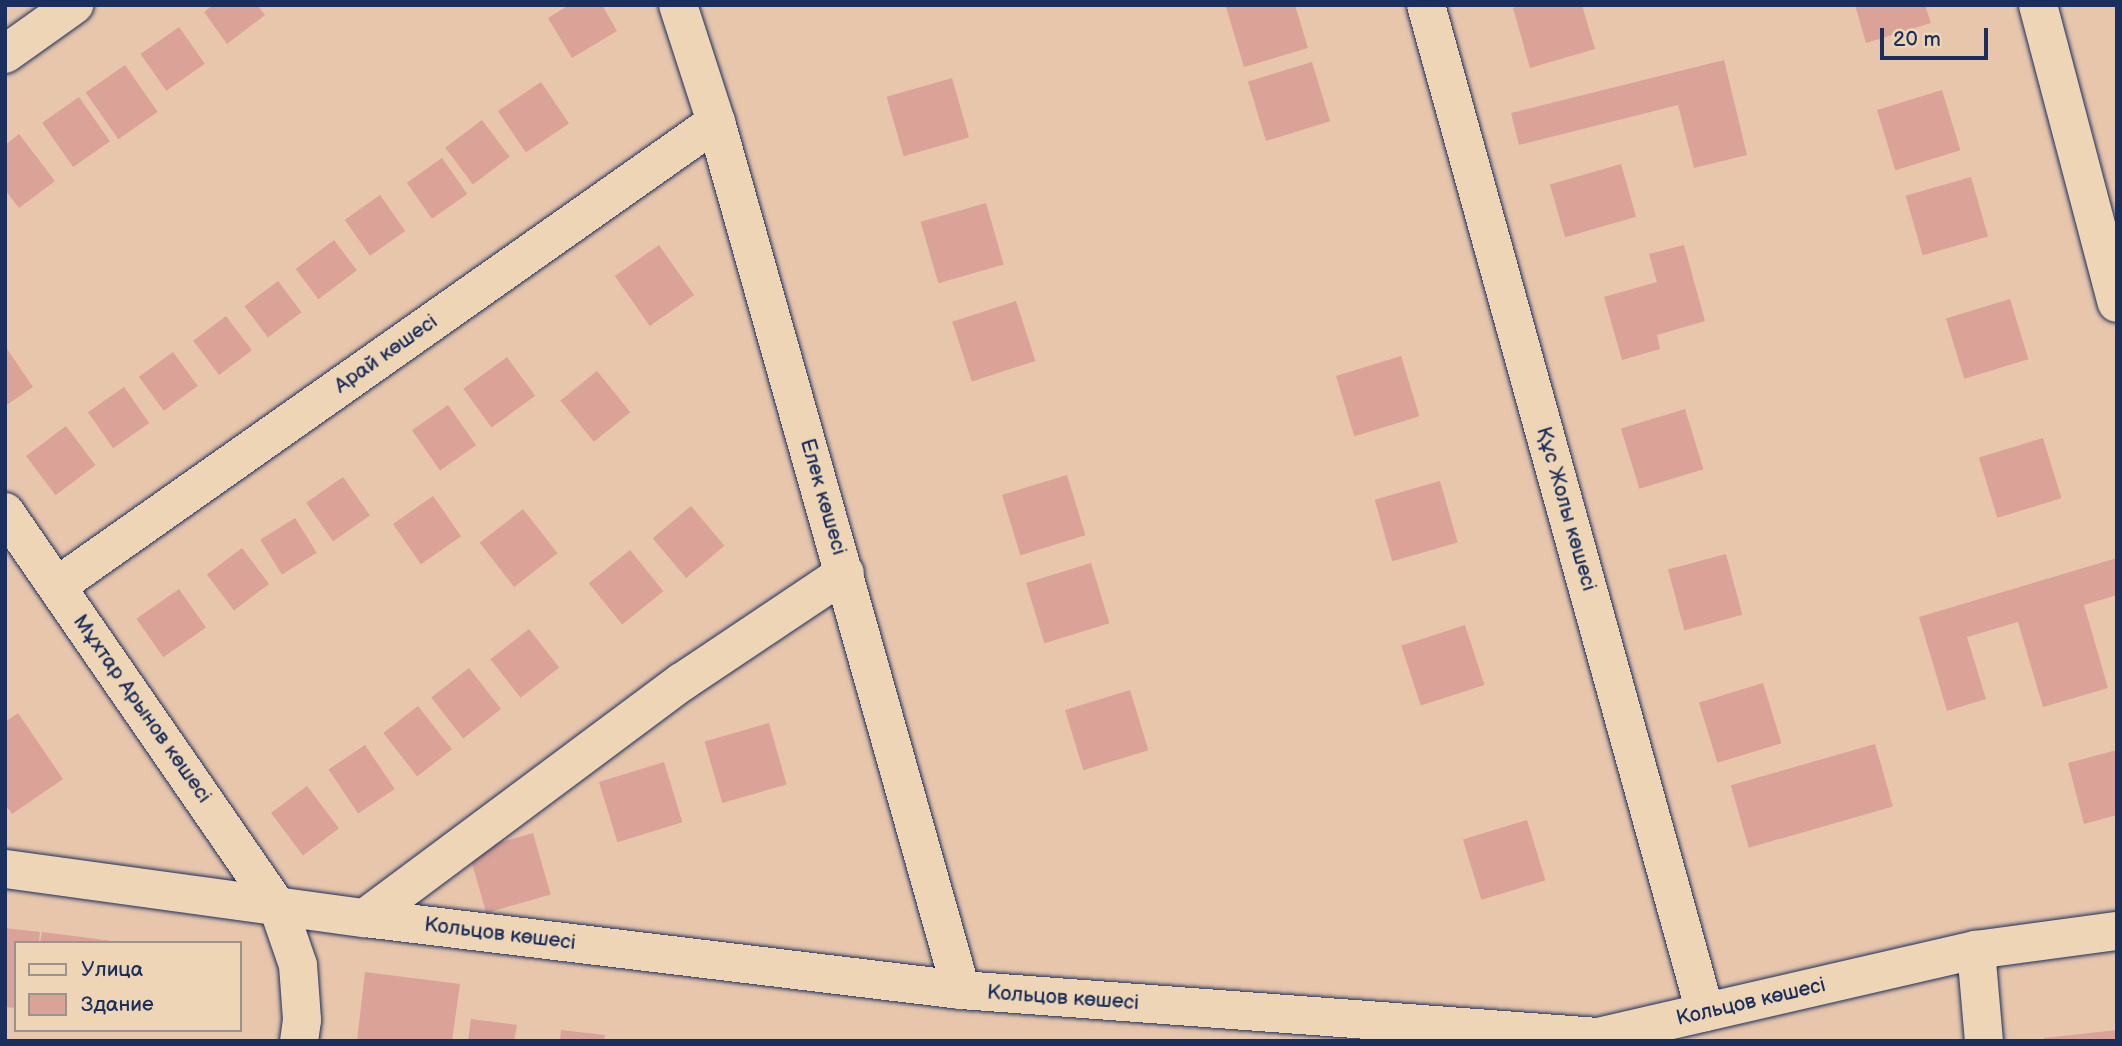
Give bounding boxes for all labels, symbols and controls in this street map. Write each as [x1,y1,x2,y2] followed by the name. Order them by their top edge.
[1884,14,1993,58] scale bar
[1893,27,1941,52] text: 20 m
[329,309,443,399] street label: Арай көшесі
[1531,424,1601,594] street label: Құс Жолы көшесі
[794,436,852,558] street label: Елек көшесі
[67,610,217,808] street label: Мұхтар Арынов көшесі
[423,912,577,956] street label: Кольцов көшесі
[14,941,242,1032] legend
[81,957,143,982] text: Улица
[1674,973,1828,1031] street label: Кольцов көшесі
[986,980,1140,1016] street label: Кольцов көшесі
[81,992,154,1017] text: Здание

